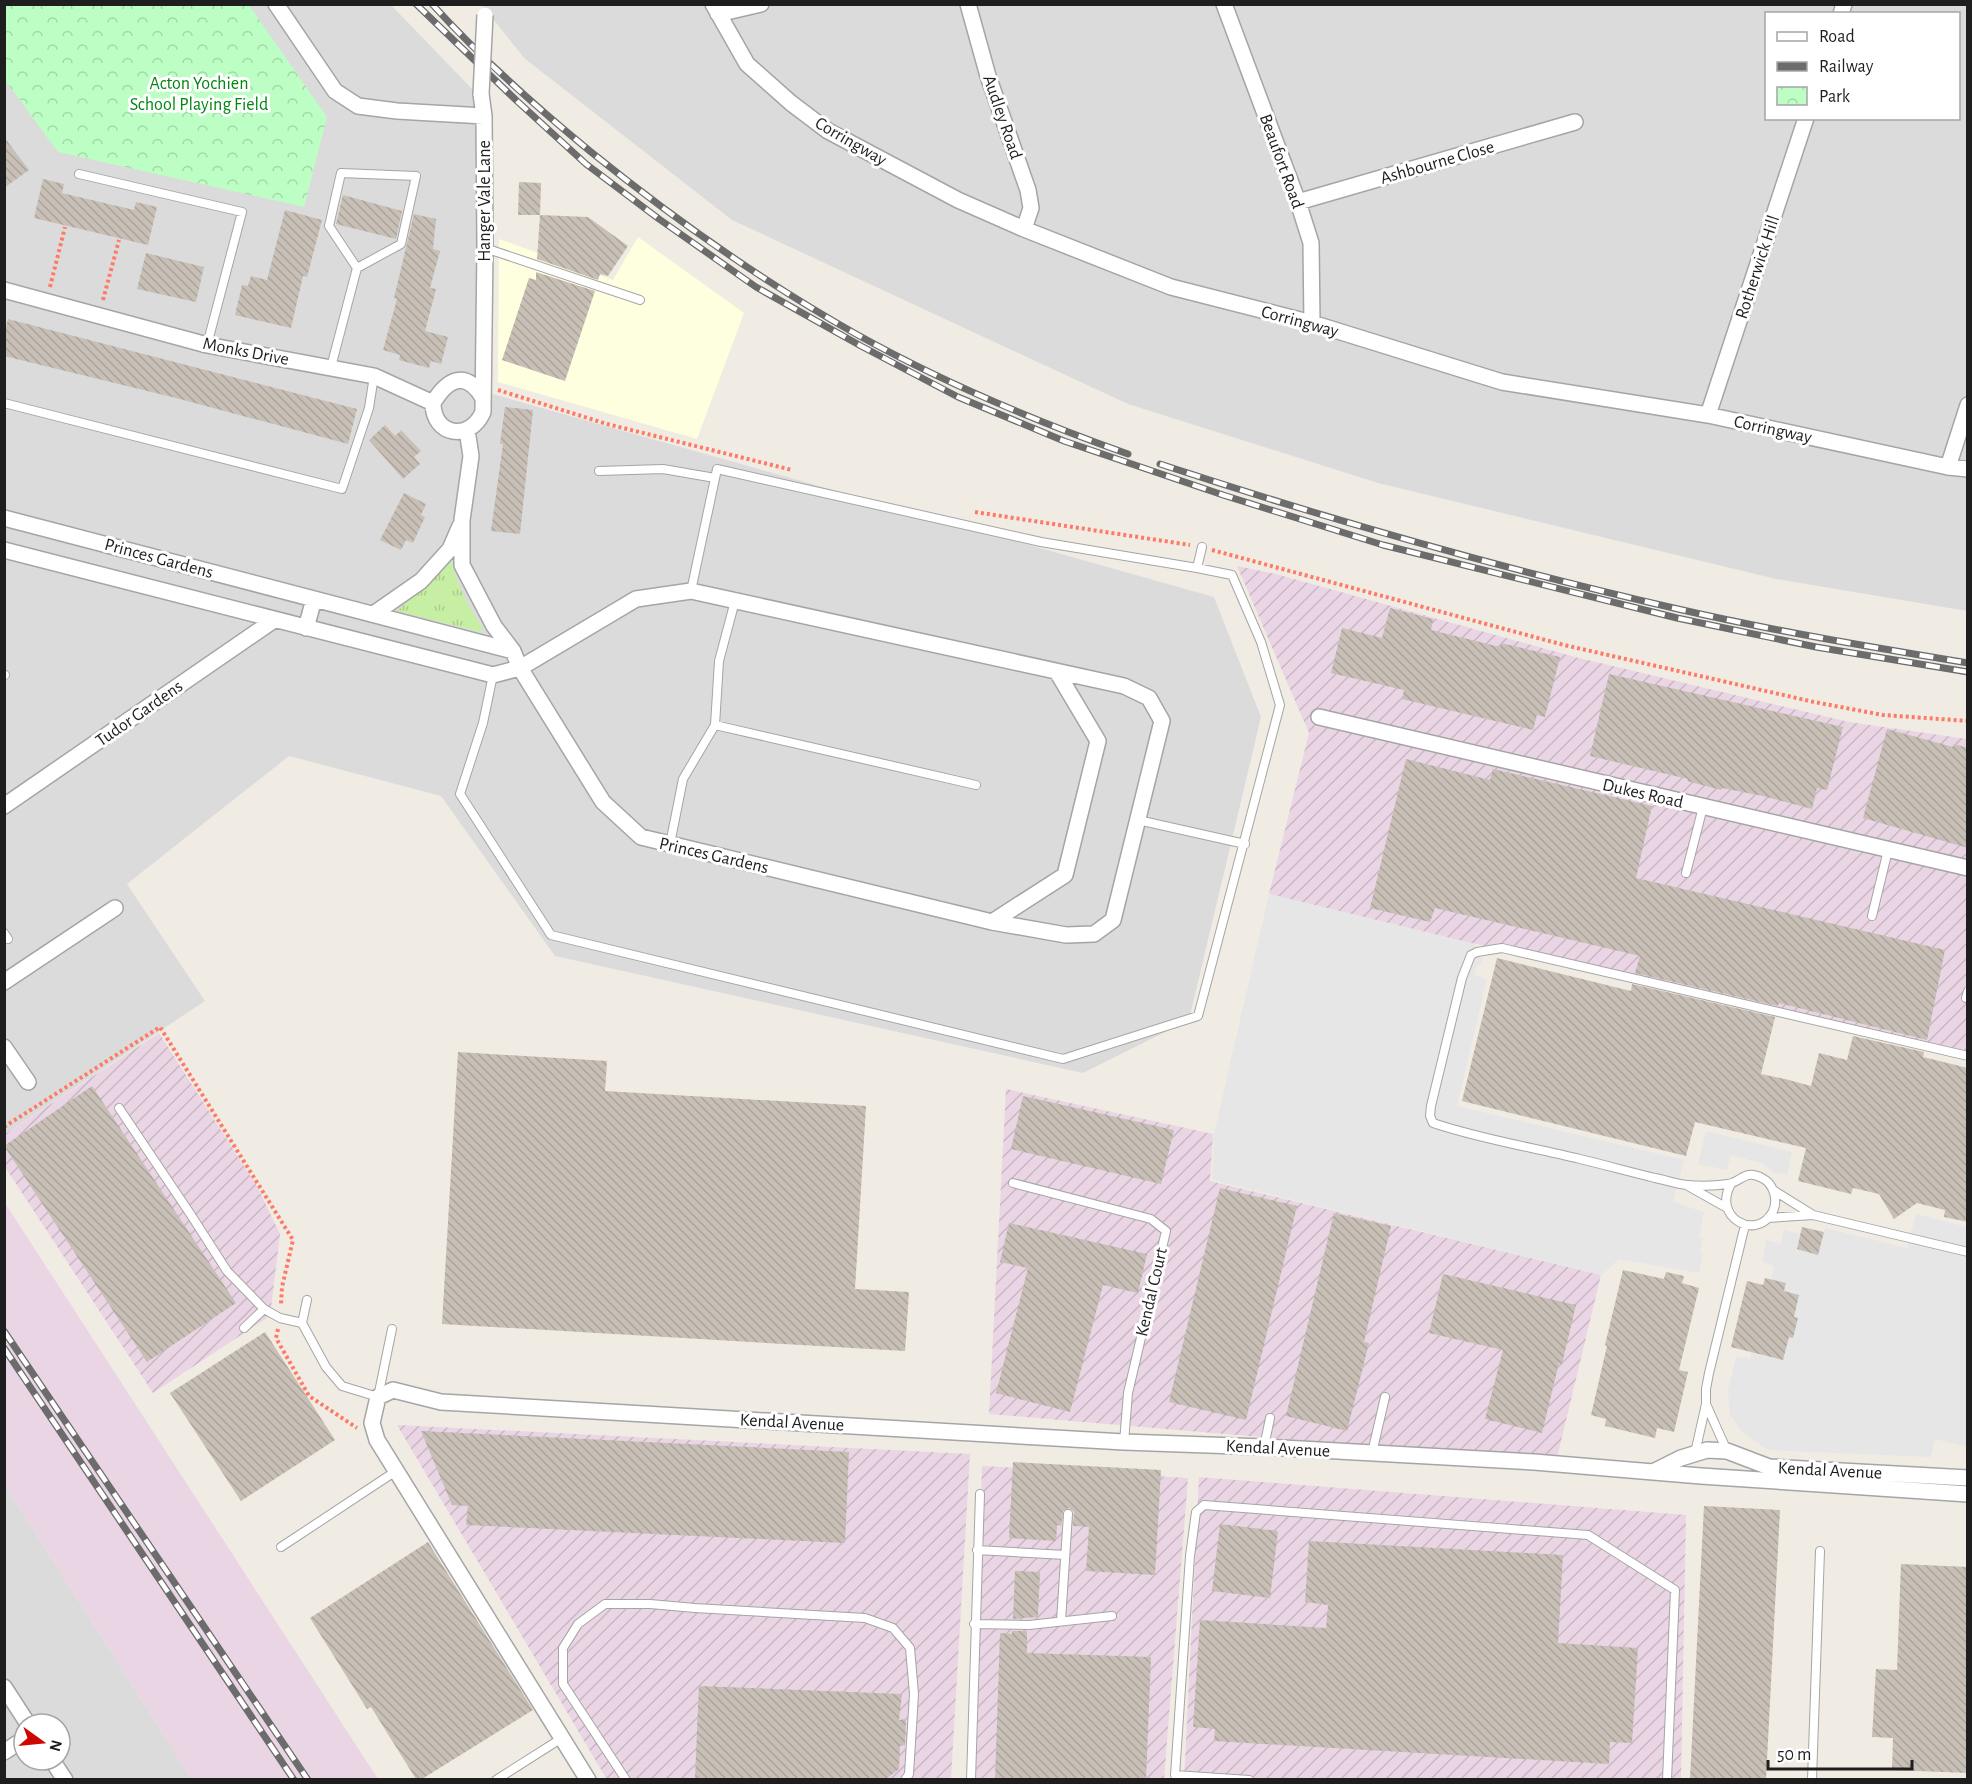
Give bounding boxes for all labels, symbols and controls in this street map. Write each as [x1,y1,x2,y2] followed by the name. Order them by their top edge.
[1765,12,1960,120] legend
[1819,28,1855,46] text: Road
[1819,58,1874,76] text: Railway
[979,73,1025,162] street label: Audley Road
[130,75,268,114] park label: Acton Yochien School Playing Field
[1819,88,1851,106] text: Park
[1256,112,1306,211] street label: Beaufort Road
[812,114,890,170] street label: Corringway
[1378,138,1496,188] street label: Ashbourne Close
[476,140,494,262] street label: Hanger Vale Lane
[1733,213,1783,321] street label: Rotherwick Hill
[1259,303,1341,341] street label: Corringway
[201,335,290,369] street label: Monks Drive
[1732,413,1814,447] street label: Corringway
[103,536,215,582] street label: Princes Gardens
[93,677,186,750] street label: Tudor Gardens
[1601,776,1685,812] street label: Dukes Road
[657,835,770,877] street label: Princes Gardens
[1133,1246,1171,1338] street label: Kendal Court
[739,1411,845,1435] street label: Kendal Avenue
[1225,1437,1331,1461] street label: Kendal Avenue
[1777,1459,1883,1483] street label: Kendal Avenue
[12,1712,72,1772] north arrow
[1768,1733,1912,1771] scale bar
[46,1738,65,1753] text: N
[1777,1746,1811,1764] text: 50 m

